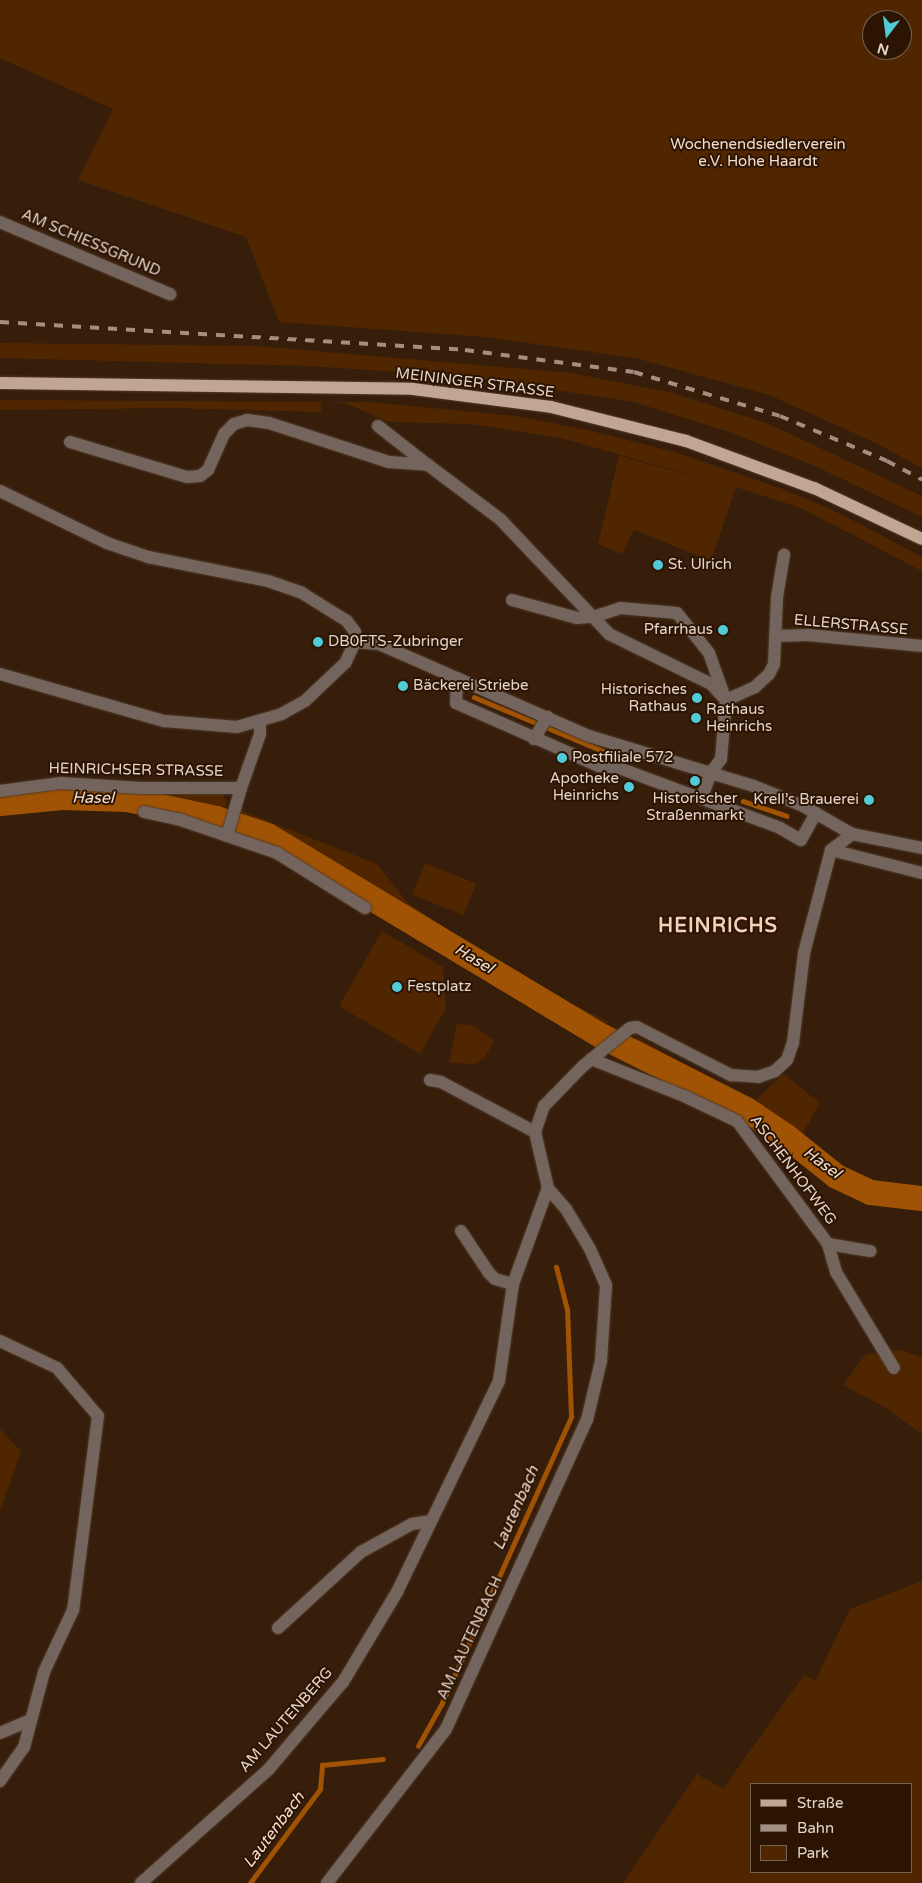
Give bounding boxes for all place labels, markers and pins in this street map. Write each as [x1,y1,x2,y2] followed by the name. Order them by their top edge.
[668,556,732,574] place label: St. Ulrich
[652,559,664,571] marker: St. Ulrich
[644,621,713,639] place label: Pfarrhaus
[717,624,729,636] marker: Pfarrhaus
[328,633,463,651] place label: DB0FTS-Zubringer
[312,636,324,648] marker: DB0FTS-Zubringer
[413,677,529,695] place label: Bäckerei Striebe
[397,680,409,692] marker: Bäckerei Striebe
[601,680,687,715] place label: Historisches Rathaus
[691,692,703,704] marker: Historisches Rathaus
[706,700,772,735] place label: Rathaus Heinrichs
[690,712,702,724] marker: Rathaus Heinrichs
[572,749,674,767] place label: Postfiliale 572
[556,752,568,764] marker: Postfiliale 572
[549,769,619,804] place label: Apotheke Heinrichs
[689,775,701,787] marker: Historischer Straßenmarkt
[623,781,635,793] marker: Apotheke Heinrichs
[646,789,744,824] place label: Historischer Straßenmarkt
[753,791,859,809] place label: Krell’s Brauerei
[863,794,875,806] marker: Krell’s Brauerei
[407,978,472,996] place label: Festplatz
[391,981,403,993] marker: Festplatz

